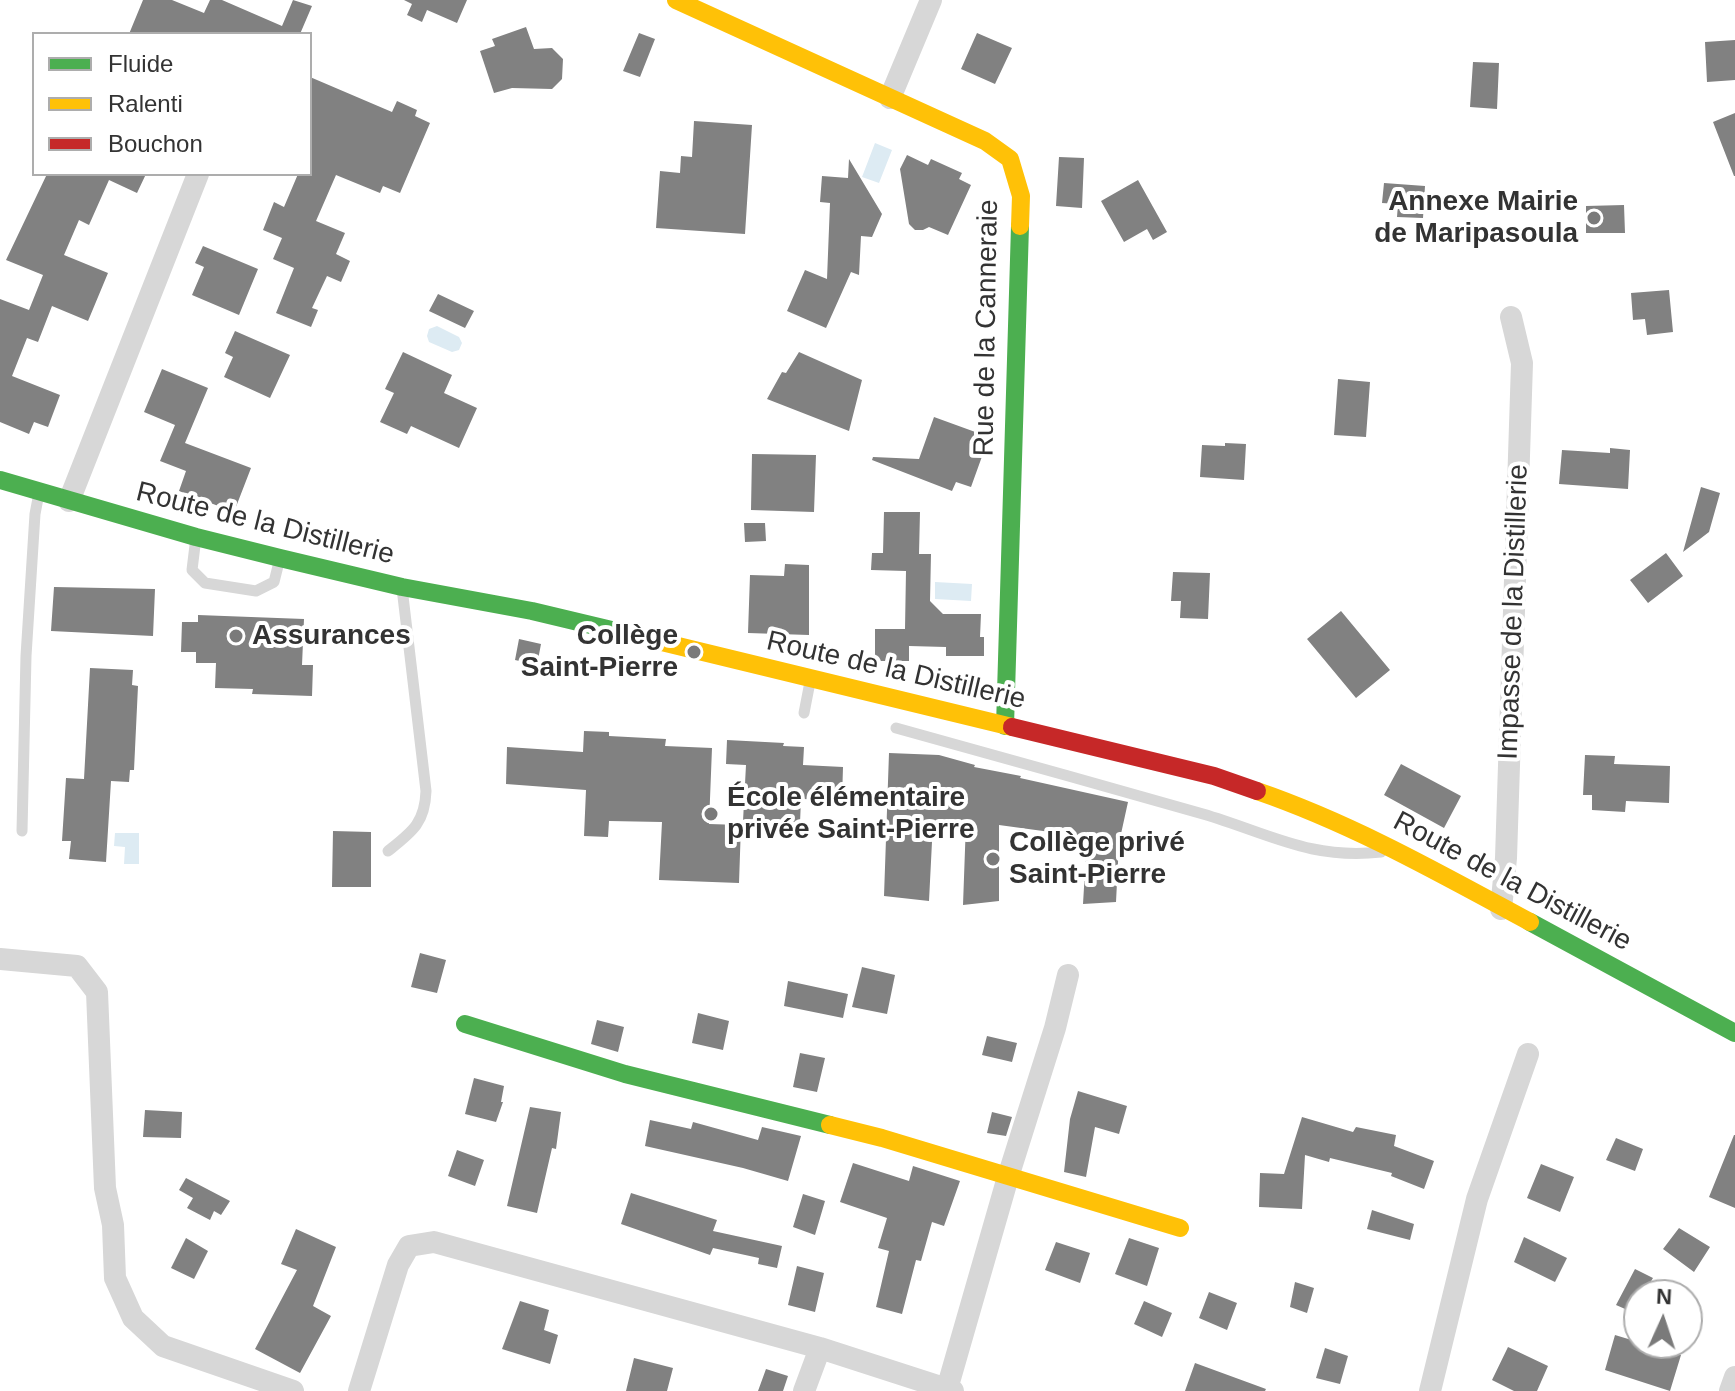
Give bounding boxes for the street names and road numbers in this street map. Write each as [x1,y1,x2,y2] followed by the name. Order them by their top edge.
[968,199,1006,457] street label: Rue de la Canneraie
[1492,464,1536,760] street label: Impasse de la Distillerie
[133,476,397,572] street label: Route de la Distillerie
[763,625,1029,717] street label: Route de la Distillerie
[1387,805,1637,959] street label: Route de la Distillerie

